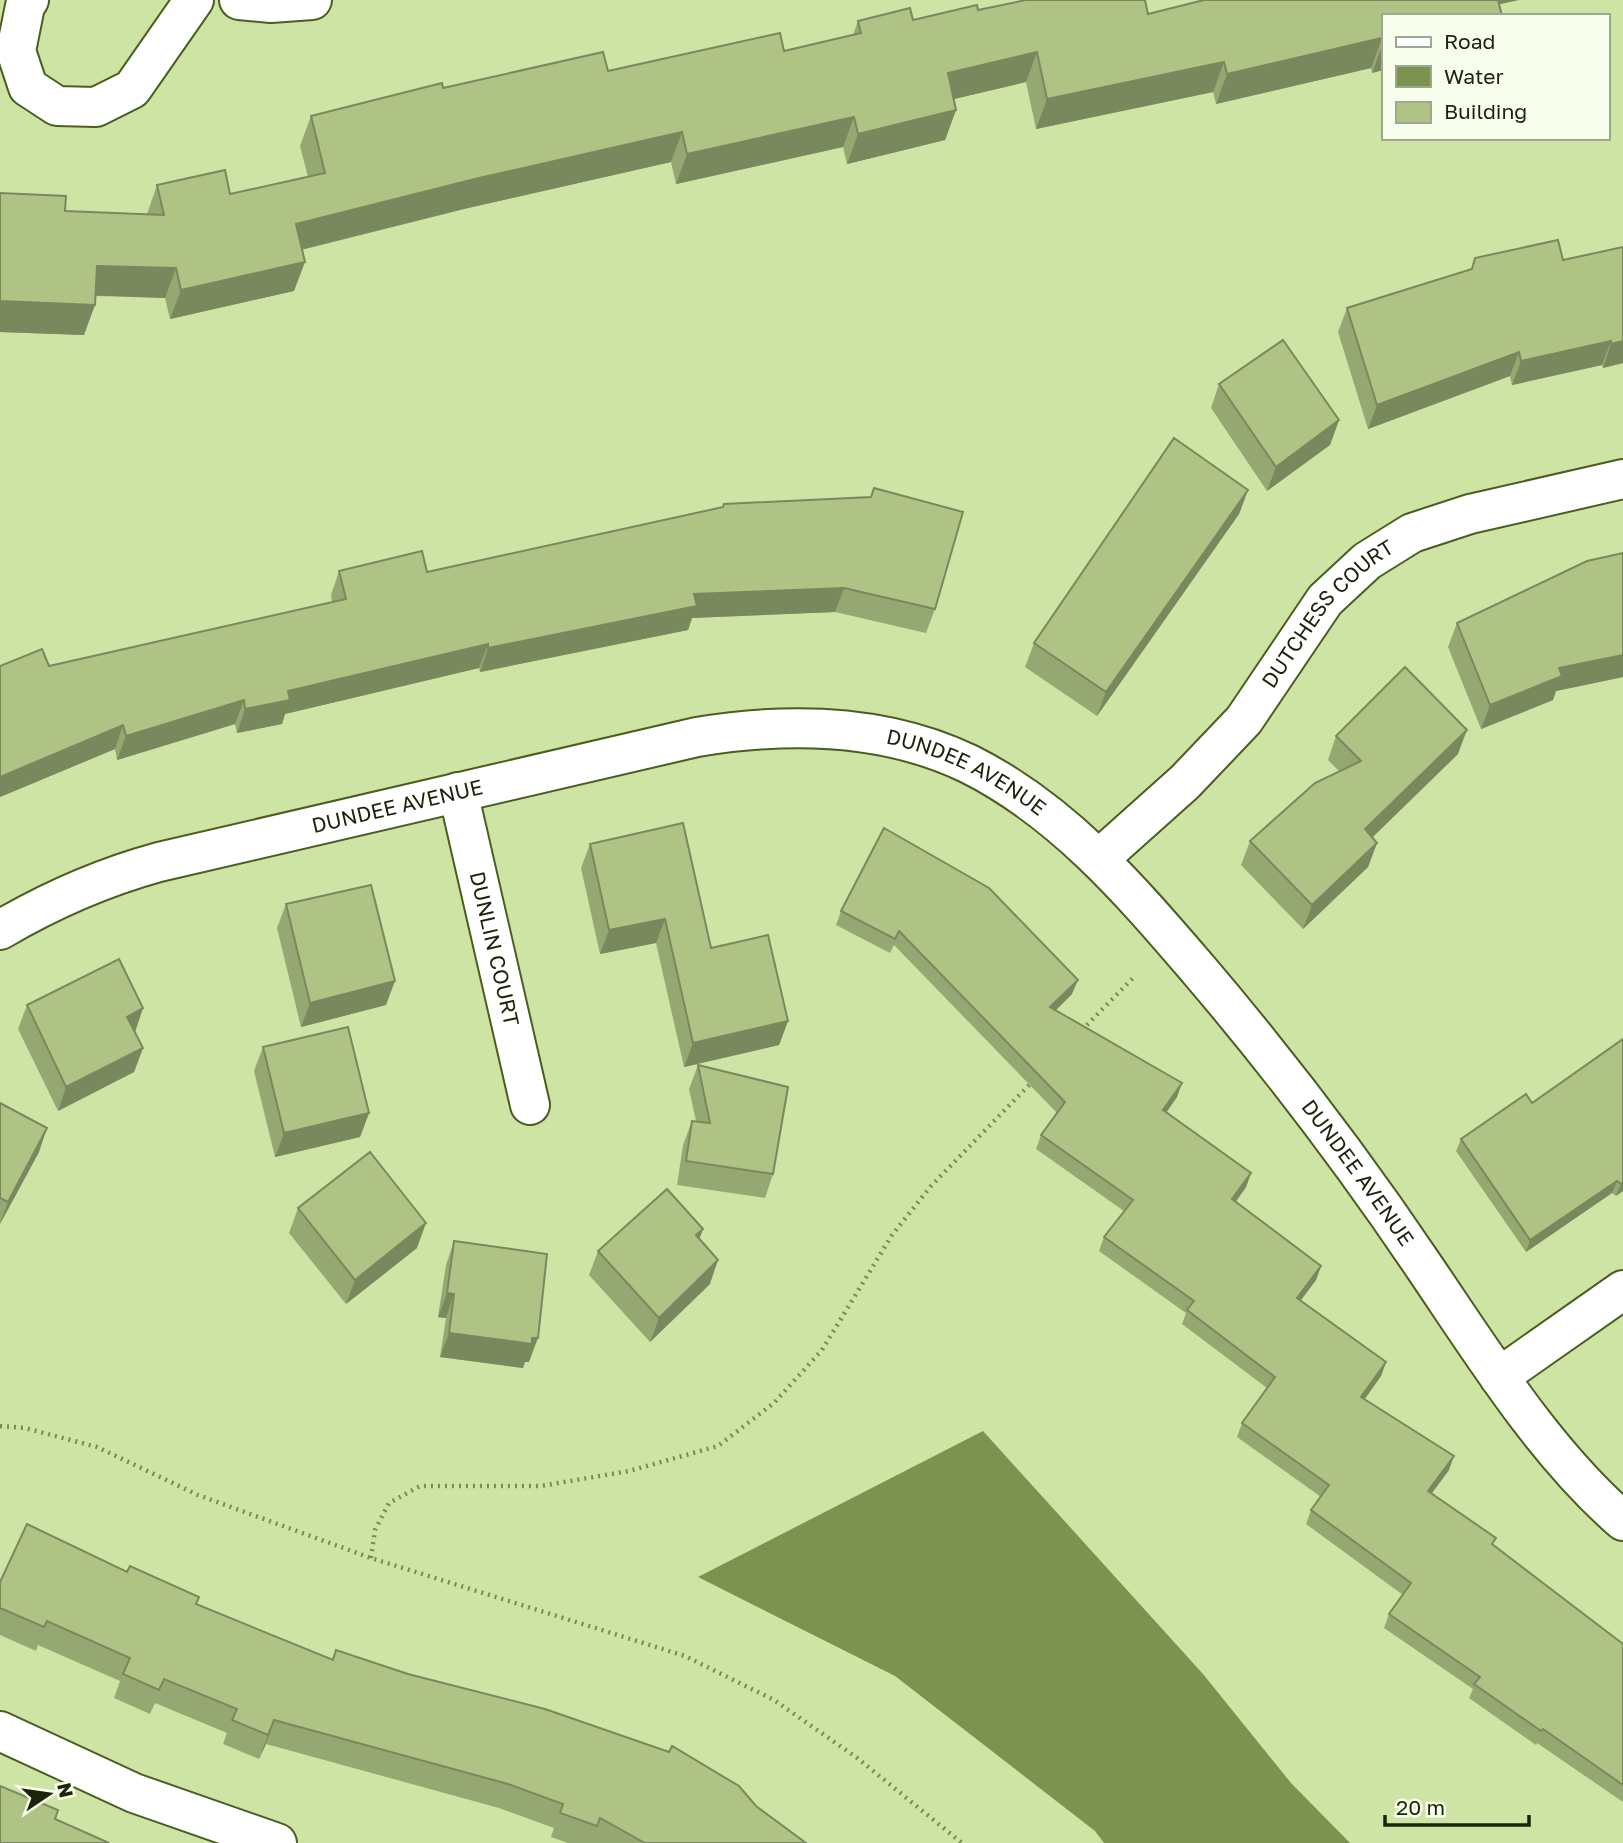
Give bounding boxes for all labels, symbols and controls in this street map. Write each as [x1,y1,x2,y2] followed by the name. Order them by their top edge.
[1382,14,1609,140] legend
[1444,28,1495,54] text: Road
[1444,63,1504,89] text: Water
[1444,98,1527,124] text: Building
[1256,534,1398,692] street label: DUTCHESS COURT
[884,723,1052,821] street label: DUNDEE AVENUE
[309,773,485,838] street label: DUNDEE AVENUE
[465,869,525,1029] street label: DUNLIN COURT
[1296,1094,1420,1251] street label: DUNDEE AVENUE
[14,1759,84,1829] north arrow
[53,1780,79,1800] text: N
[1385,1784,1528,1828] scale bar
[1396,1794,1445,1820] text: 20 m

